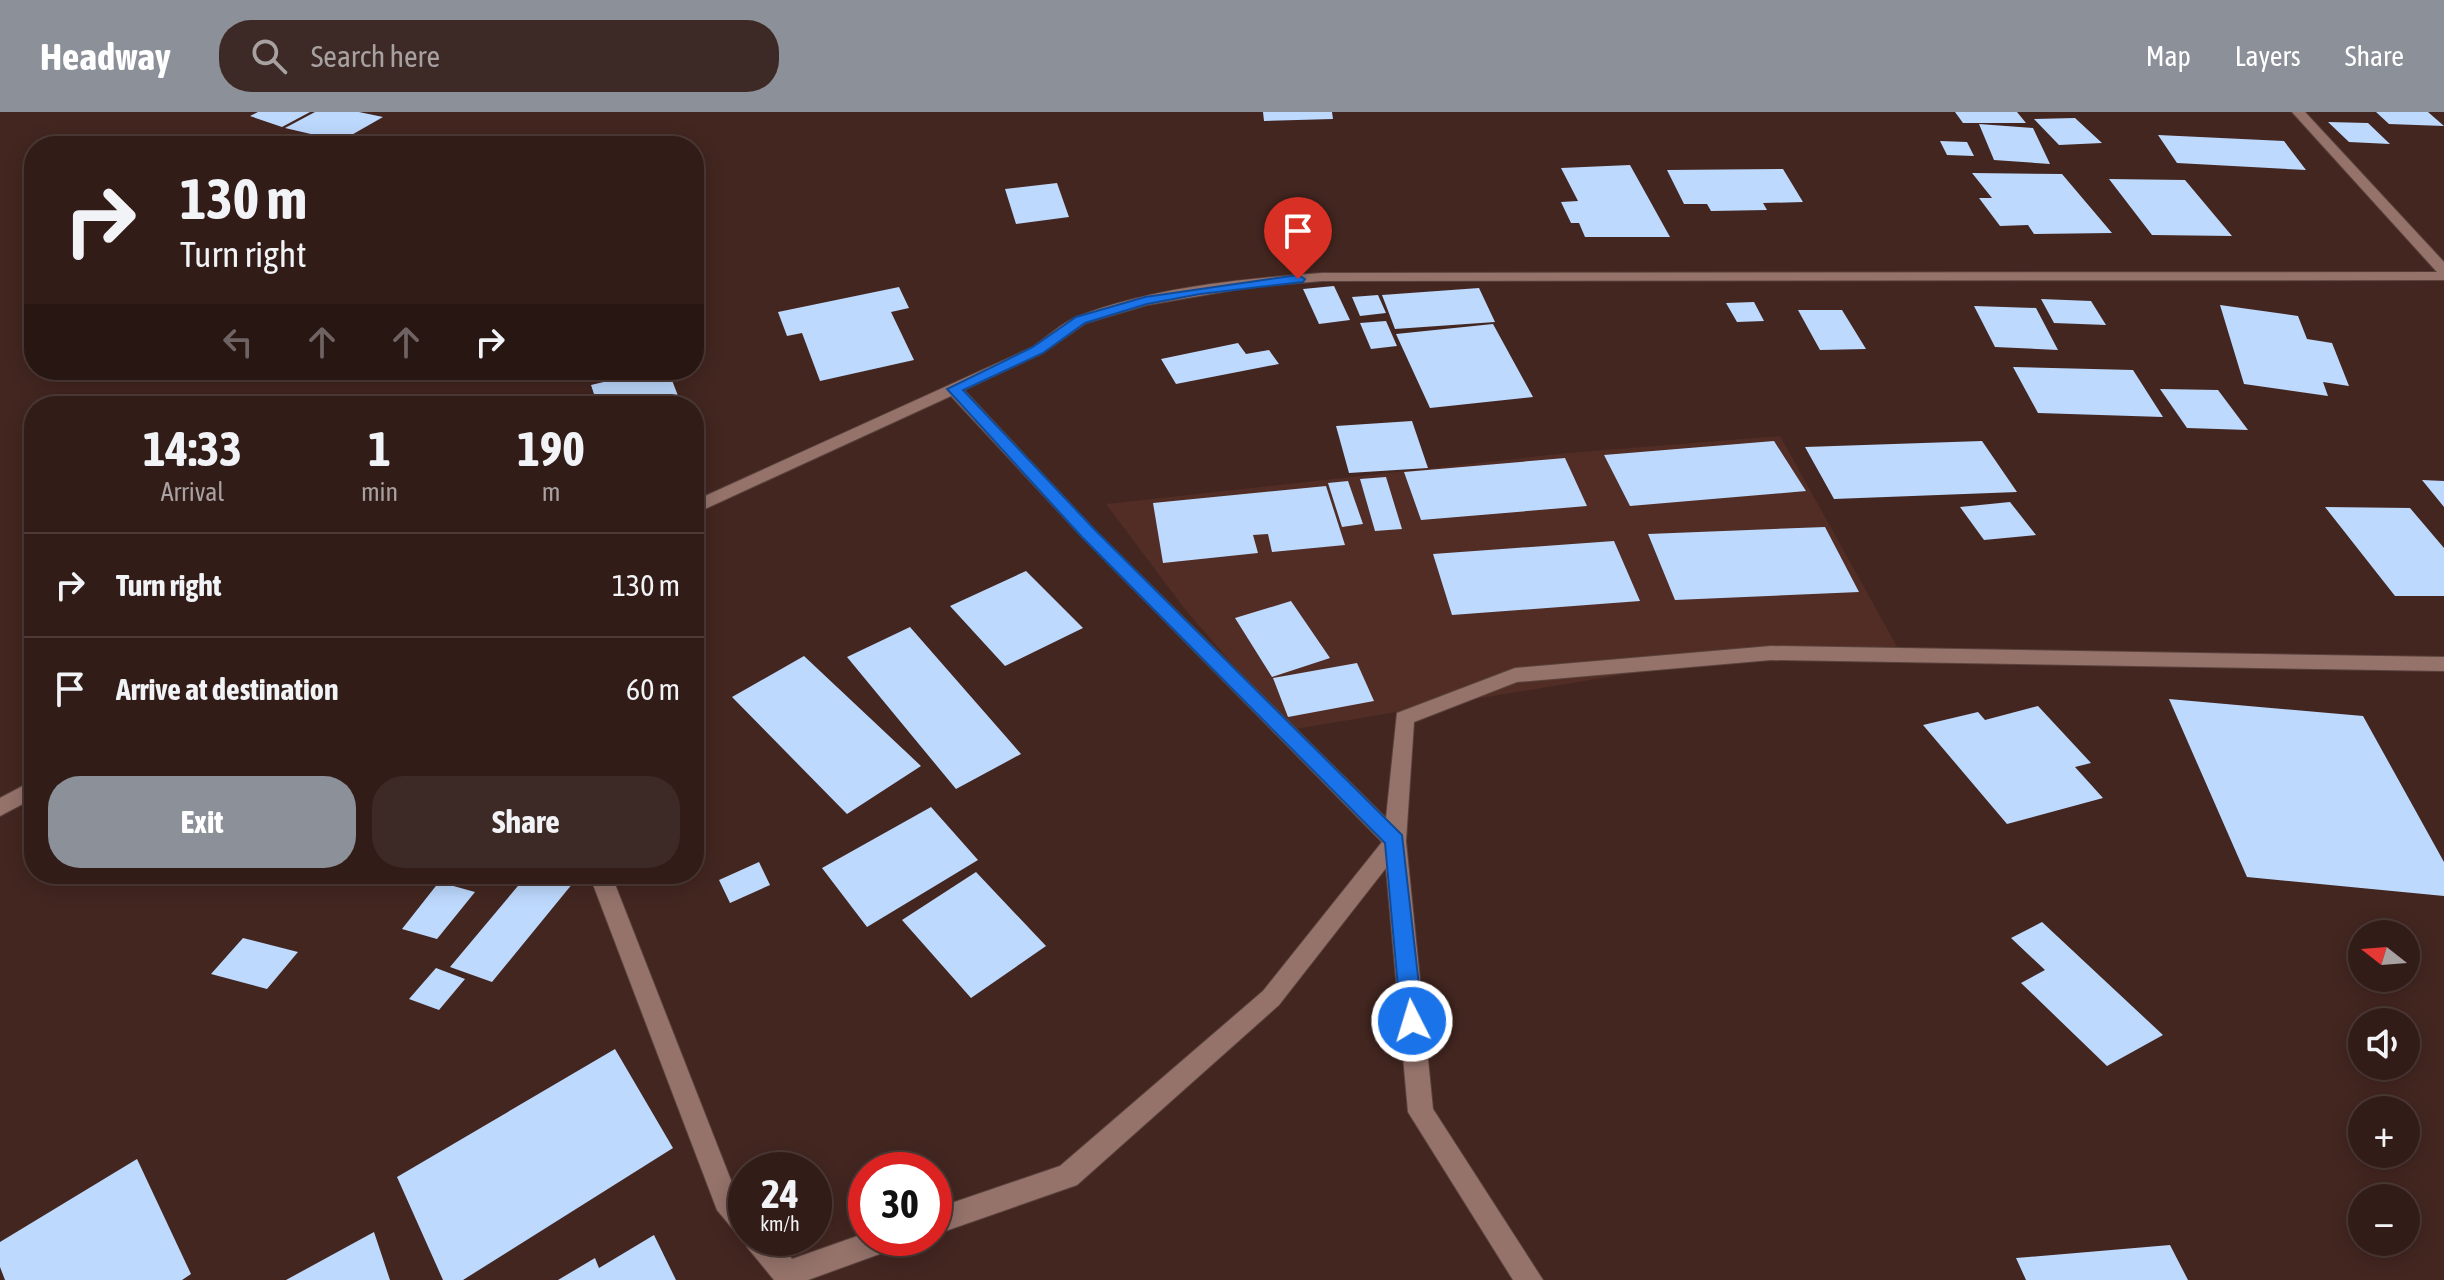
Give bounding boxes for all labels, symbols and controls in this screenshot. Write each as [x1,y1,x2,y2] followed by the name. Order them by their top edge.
[219,20,779,92] search box
[247,34,291,78] icon: search
[40,35,171,78] text: Headway
[311,39,440,73] text: Search here
[2146,40,2191,72] text: Map
[2235,40,2301,72] text: Layers
[2345,40,2404,72] text: Share
[180,167,307,231] text: 130 m
[48,168,152,272] icon: right
[1264,197,1332,279] pin
[1276,209,1320,253] icon: arrive
[180,233,307,275] text: Turn right
[216,320,260,364] icon: left
[300,320,344,364] icon: ahead
[384,320,428,364] icon: ahead
[468,320,512,364] icon: right
[143,421,242,476] text: 14:33
[368,421,391,476] text: 1
[517,421,585,476] text: 190
[161,477,224,507] text: Arrival
[361,477,398,507] text: min
[542,477,560,507] text: m
[48,563,92,607] icon: right
[116,568,222,602] text: Turn right
[612,568,680,602] text: 130 m
[48,667,92,711] icon: arrive
[116,672,338,706] text: Arrive at destination
[626,672,680,706] text: 60 m
[48,776,356,868] button: Exit
[372,776,680,868] button: Share
[2348,920,2420,992] north arrow
[2348,920,2420,1256] map controls
[1370,979,1454,1063] position arrow
[2348,1008,2420,1080] button: sound
[2348,1096,2420,1168] button: +
[848,1152,952,1256] speed limit sign: 30
[761,1171,799,1216] text: 24
[2348,1184,2420,1256] button: −
[760,1212,800,1235] text: km/h

